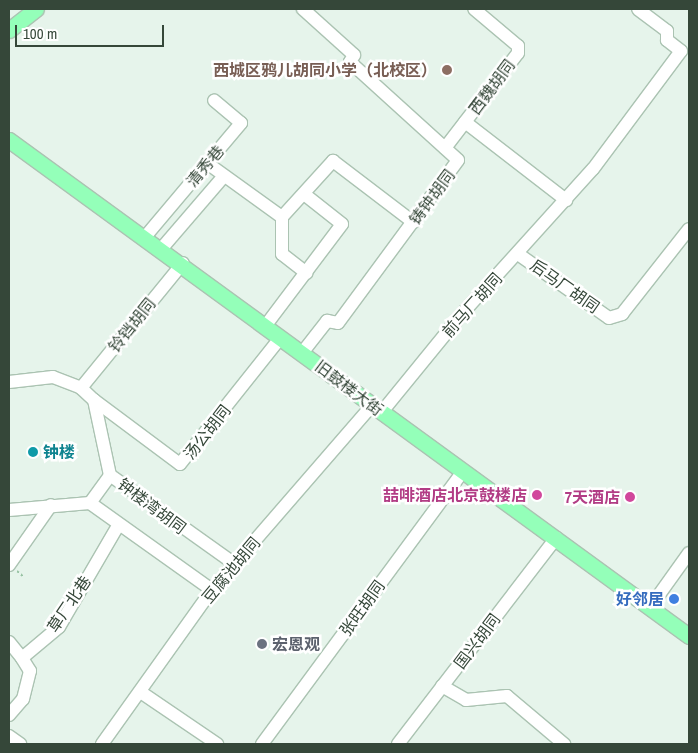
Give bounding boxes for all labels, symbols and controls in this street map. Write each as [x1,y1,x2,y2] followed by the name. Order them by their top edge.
[18,15,166,47] scale bar
[23,23,57,44] text: 100 m
[465,56,519,118] street label: 西魏胡同
[213,60,437,80] place label: 西城区鸦儿胡同小学（北校区）
[441,64,453,76] marker: 西城区鸦儿胡同小学（北校区）
[182,141,228,191] street label: 清秀巷
[405,166,459,228] street label: 铸钟胡同
[527,255,603,317] street label: 后马厂胡同
[438,269,506,341] street label: 前马厂胡同
[104,294,160,356] street label: 铃铛胡同
[311,356,387,420] street label: 旧鼓楼大街
[180,401,234,463] street label: 汤公胡同
[43,442,75,462] place label: 钟楼
[27,446,39,458] marker: 钟楼
[114,474,190,538] street label: 钟楼湾胡同
[383,485,527,505] place label: 喆啡酒店北京鼓楼店
[565,487,620,507] place label: 7天酒店
[531,489,543,501] marker: 喆啡酒店北京鼓楼店
[624,491,636,503] marker: 7天酒店
[198,533,264,607] street label: 豆腐池胡同
[43,572,95,636] street label: 草厂北巷
[335,576,389,640] street label: 张旺胡同
[616,589,664,609] place label: 好邻居
[668,593,680,605] marker: 好邻居
[450,610,504,672] street label: 国兴胡同
[272,634,320,654] place label: 宏恩观
[256,638,268,650] marker: 宏恩观

